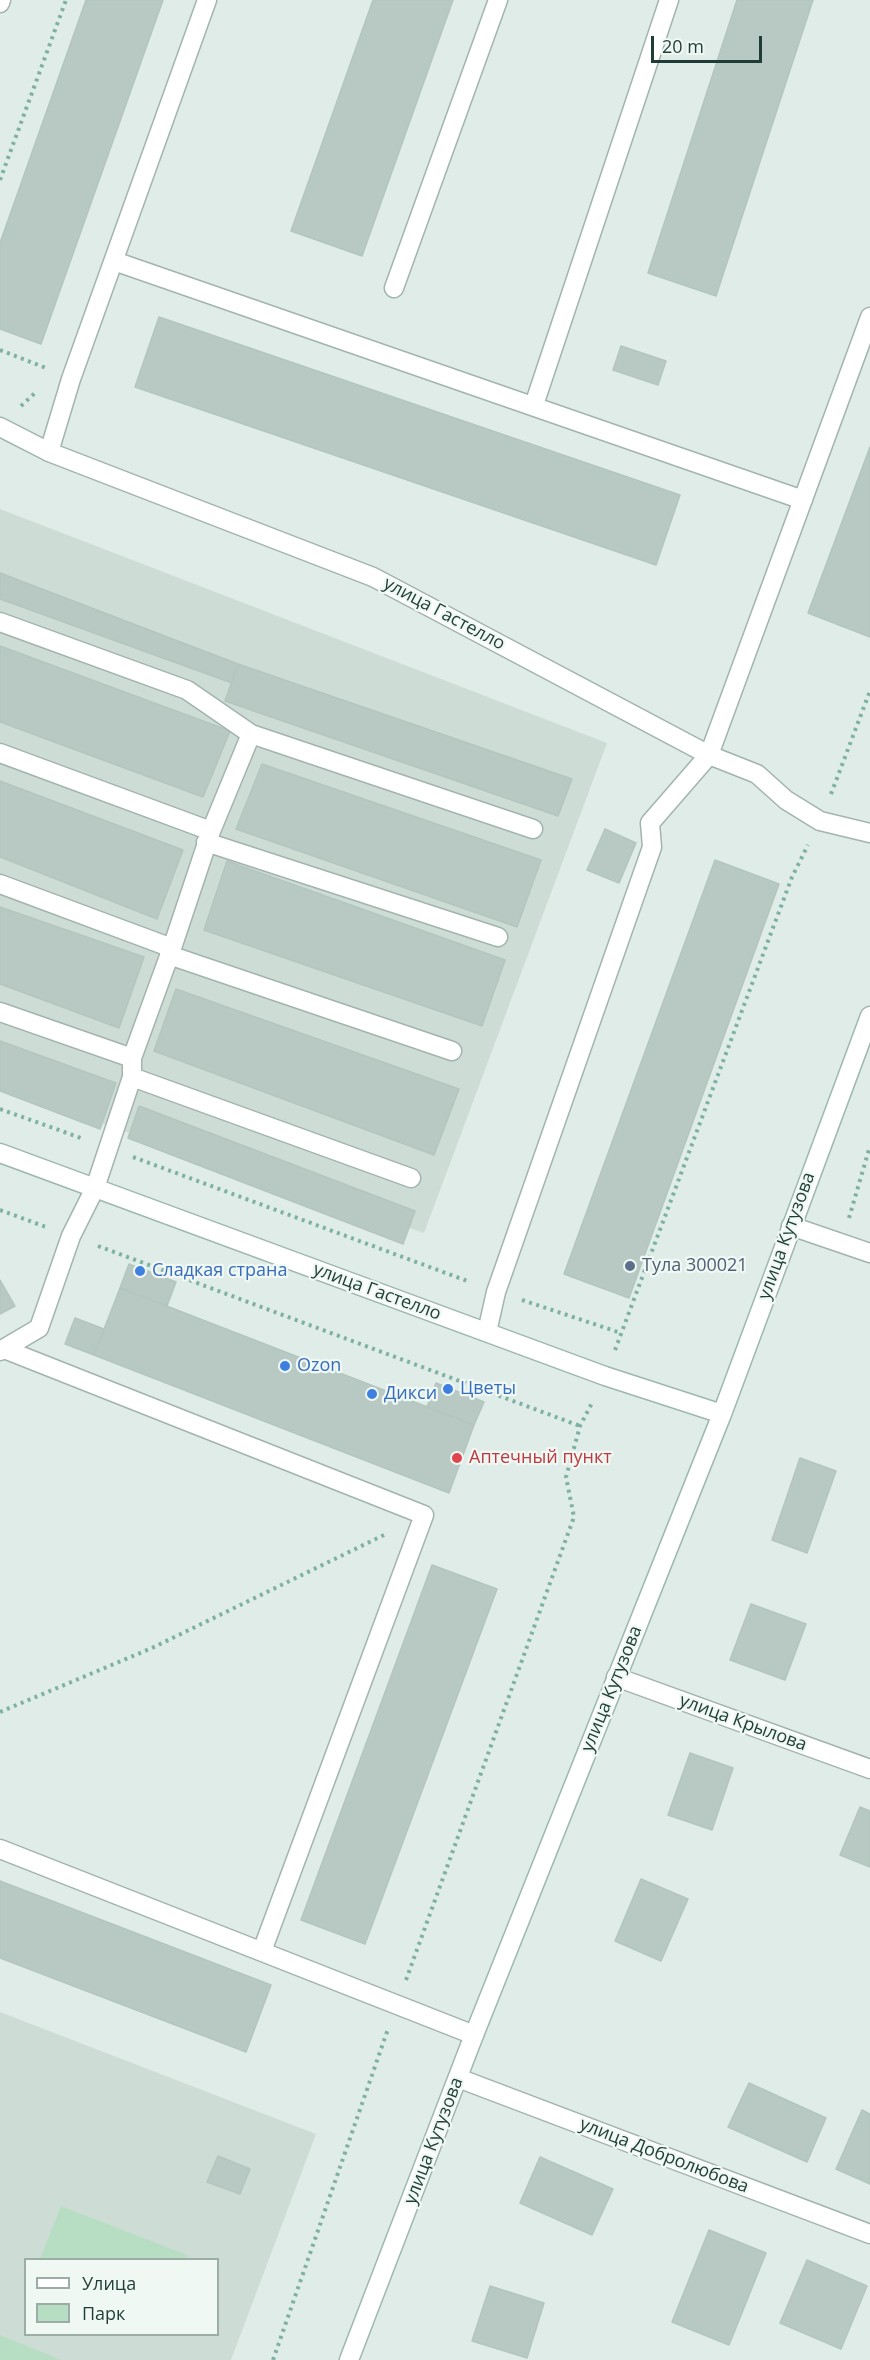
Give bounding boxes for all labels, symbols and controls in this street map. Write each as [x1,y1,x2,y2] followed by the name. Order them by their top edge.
[654,24,765,62] scale bar
[662,34,704,58] text: 20 m
[379,573,509,655] street label: улица Гастелло
[754,1169,820,1303] street label: улица Кутузова
[642,1255,748,1277] place label: Тула 300021
[310,1259,444,1325] street label: улица Гастелло
[623,1259,637,1273] marker: Тула 300021
[152,1260,287,1282] place label: Сладкая страна
[133,1264,147,1278] marker: Сладкая страна
[297,1355,341,1377] place label: Ozon
[278,1359,292,1373] marker: Ozon
[460,1378,516,1400] place label: Цветы
[441,1382,455,1396] marker: Цветы
[384,1383,437,1405] place label: Дикси
[365,1387,379,1401] marker: Дикси
[469,1447,612,1469] place label: Аптечный пункт
[450,1451,464,1465] marker: Аптечный пункт
[577,1623,647,1755] street label: улица Кутузова
[676,1690,810,1756] street label: улица Крылова
[400,2075,468,2207] street label: улица Кутузова
[576,2114,752,2198] street label: улица Добролюбова
[24,2258,219,2336] legend
[82,2271,136,2295] text: Улица
[82,2301,125,2325] text: Парк

